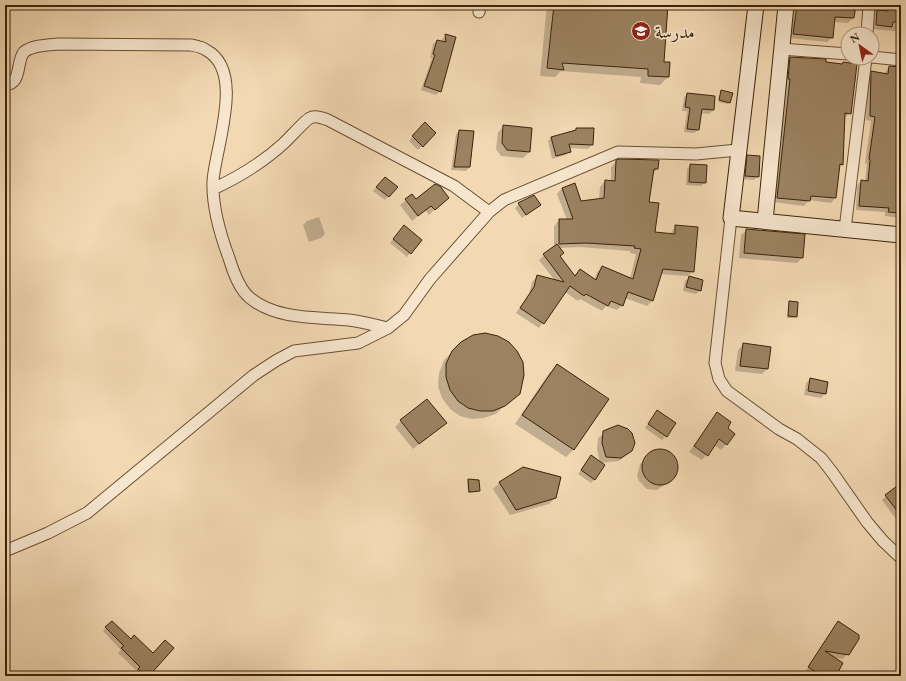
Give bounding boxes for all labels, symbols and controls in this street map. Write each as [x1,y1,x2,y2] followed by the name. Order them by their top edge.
[630,20,652,42] school or university icon: مدرسة
[655,20,695,43] place label: مدرسة
[840,26,880,66] north arrow
[847,29,862,46] text: N

